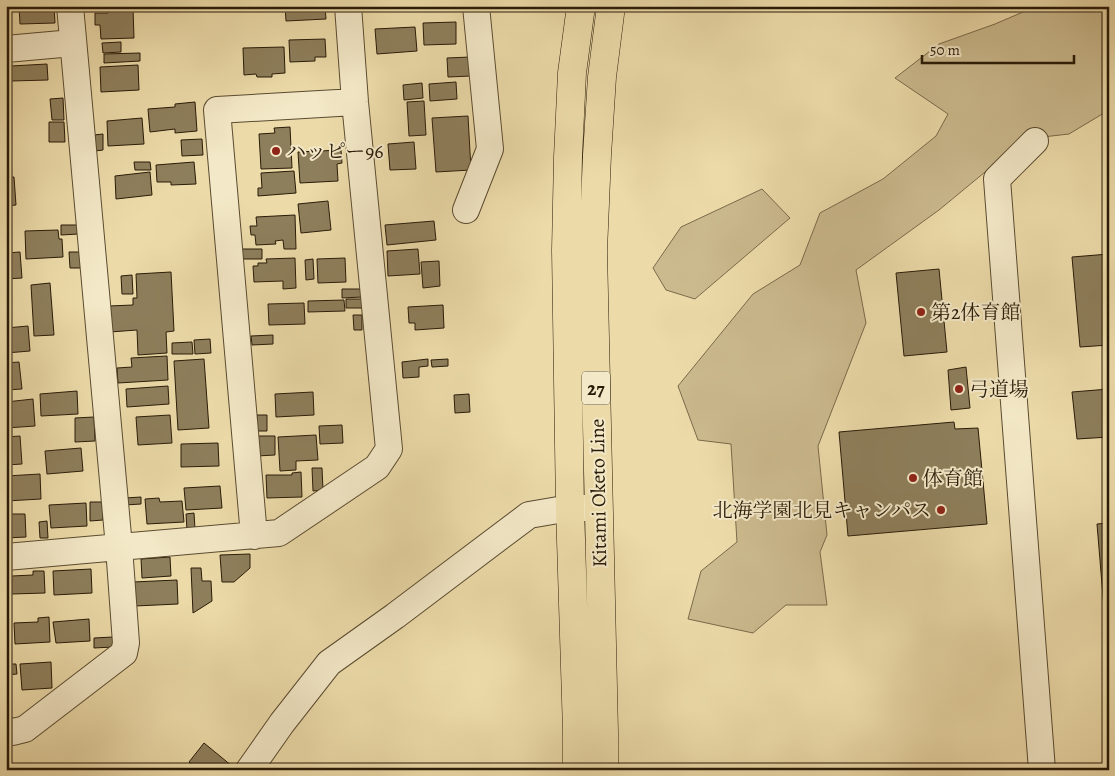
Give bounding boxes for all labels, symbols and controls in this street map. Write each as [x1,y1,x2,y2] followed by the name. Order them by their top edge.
[922,32,1075,64] scale bar
[930,40,960,60] text: 50 m
[286,138,384,165] place label: ハッピー96
[270,145,282,157] marker: ハッピー96
[931,299,1021,326] place label: 第2体育館
[915,306,927,318] marker: 第2体育館
[582,372,610,404] road number: 27
[969,376,1029,403] place label: 弓道場
[953,383,965,395] marker: 弓道場
[584,418,613,568] street label: Kitami Oketo Line
[923,465,983,492] place label: 体育館
[907,472,919,484] marker: 体育館
[712,497,931,524] place label: 北海学園北見キャンパス
[935,504,947,516] marker: 北海学園北見キャンパス

